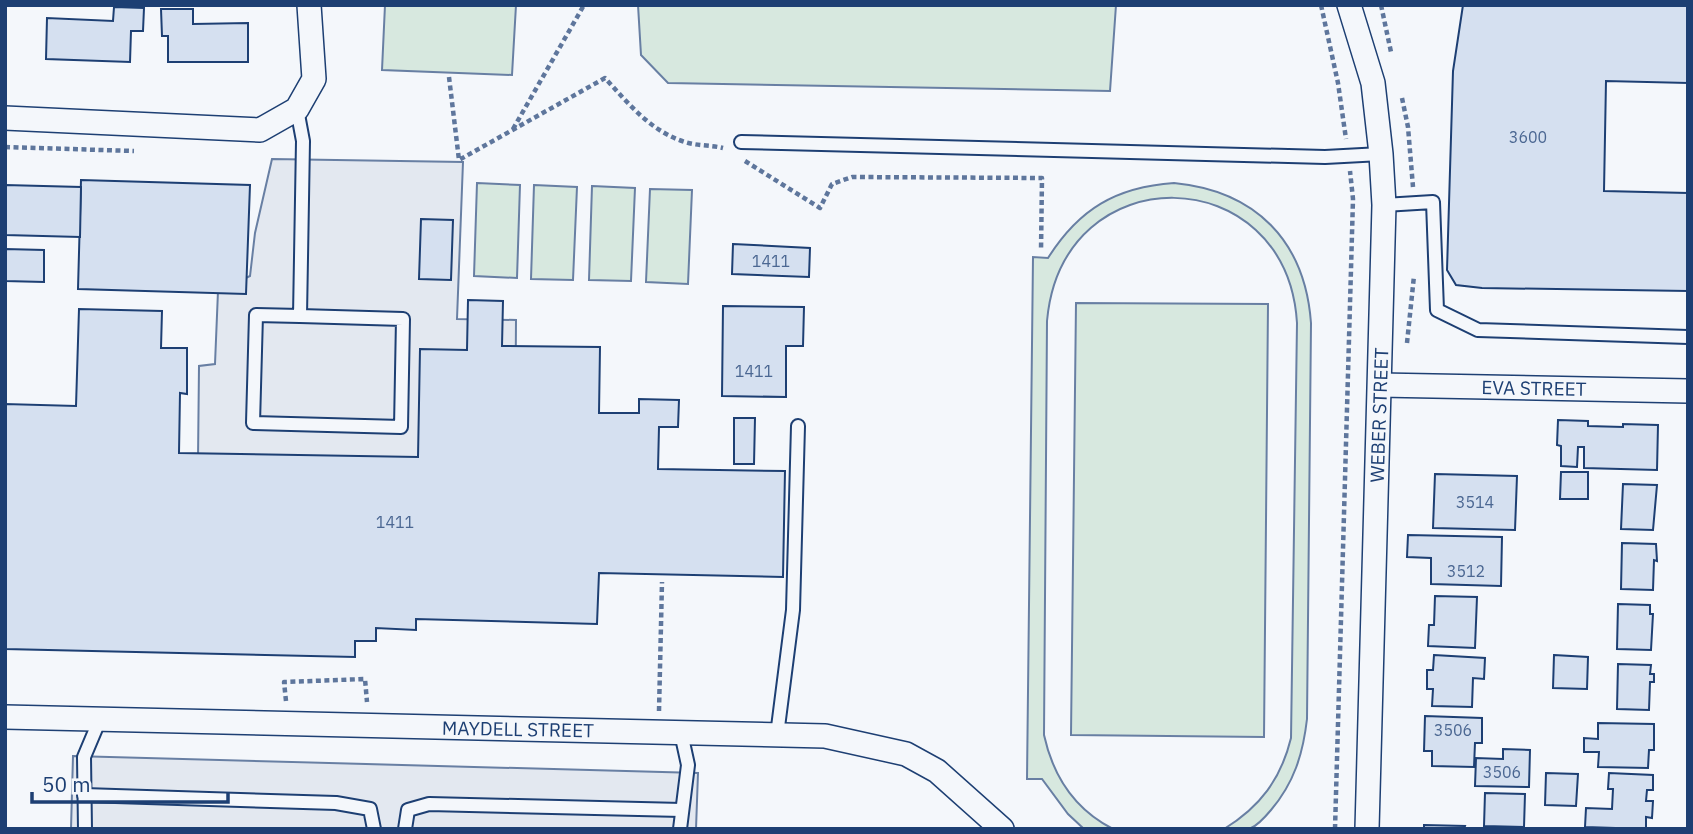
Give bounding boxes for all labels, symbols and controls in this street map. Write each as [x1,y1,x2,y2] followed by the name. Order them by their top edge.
[1509,127,1547,147] house number: 3600
[752,251,790,271] house number: 1411
[1365,347,1393,483] street label: WEBER STREET
[735,361,773,381] house number: 1411
[1481,375,1587,401] street label: EVA STREET
[1456,492,1494,512] house number: 3514
[376,512,414,532] house number: 1411
[1447,561,1485,581] house number: 3512
[442,716,594,742] street label: MAYDELL STREET
[1434,720,1472,740] house number: 3506
[32,760,228,804] scale bar
[1483,762,1521,782] house number: 3506
[42,770,91,798] text: 50 m

